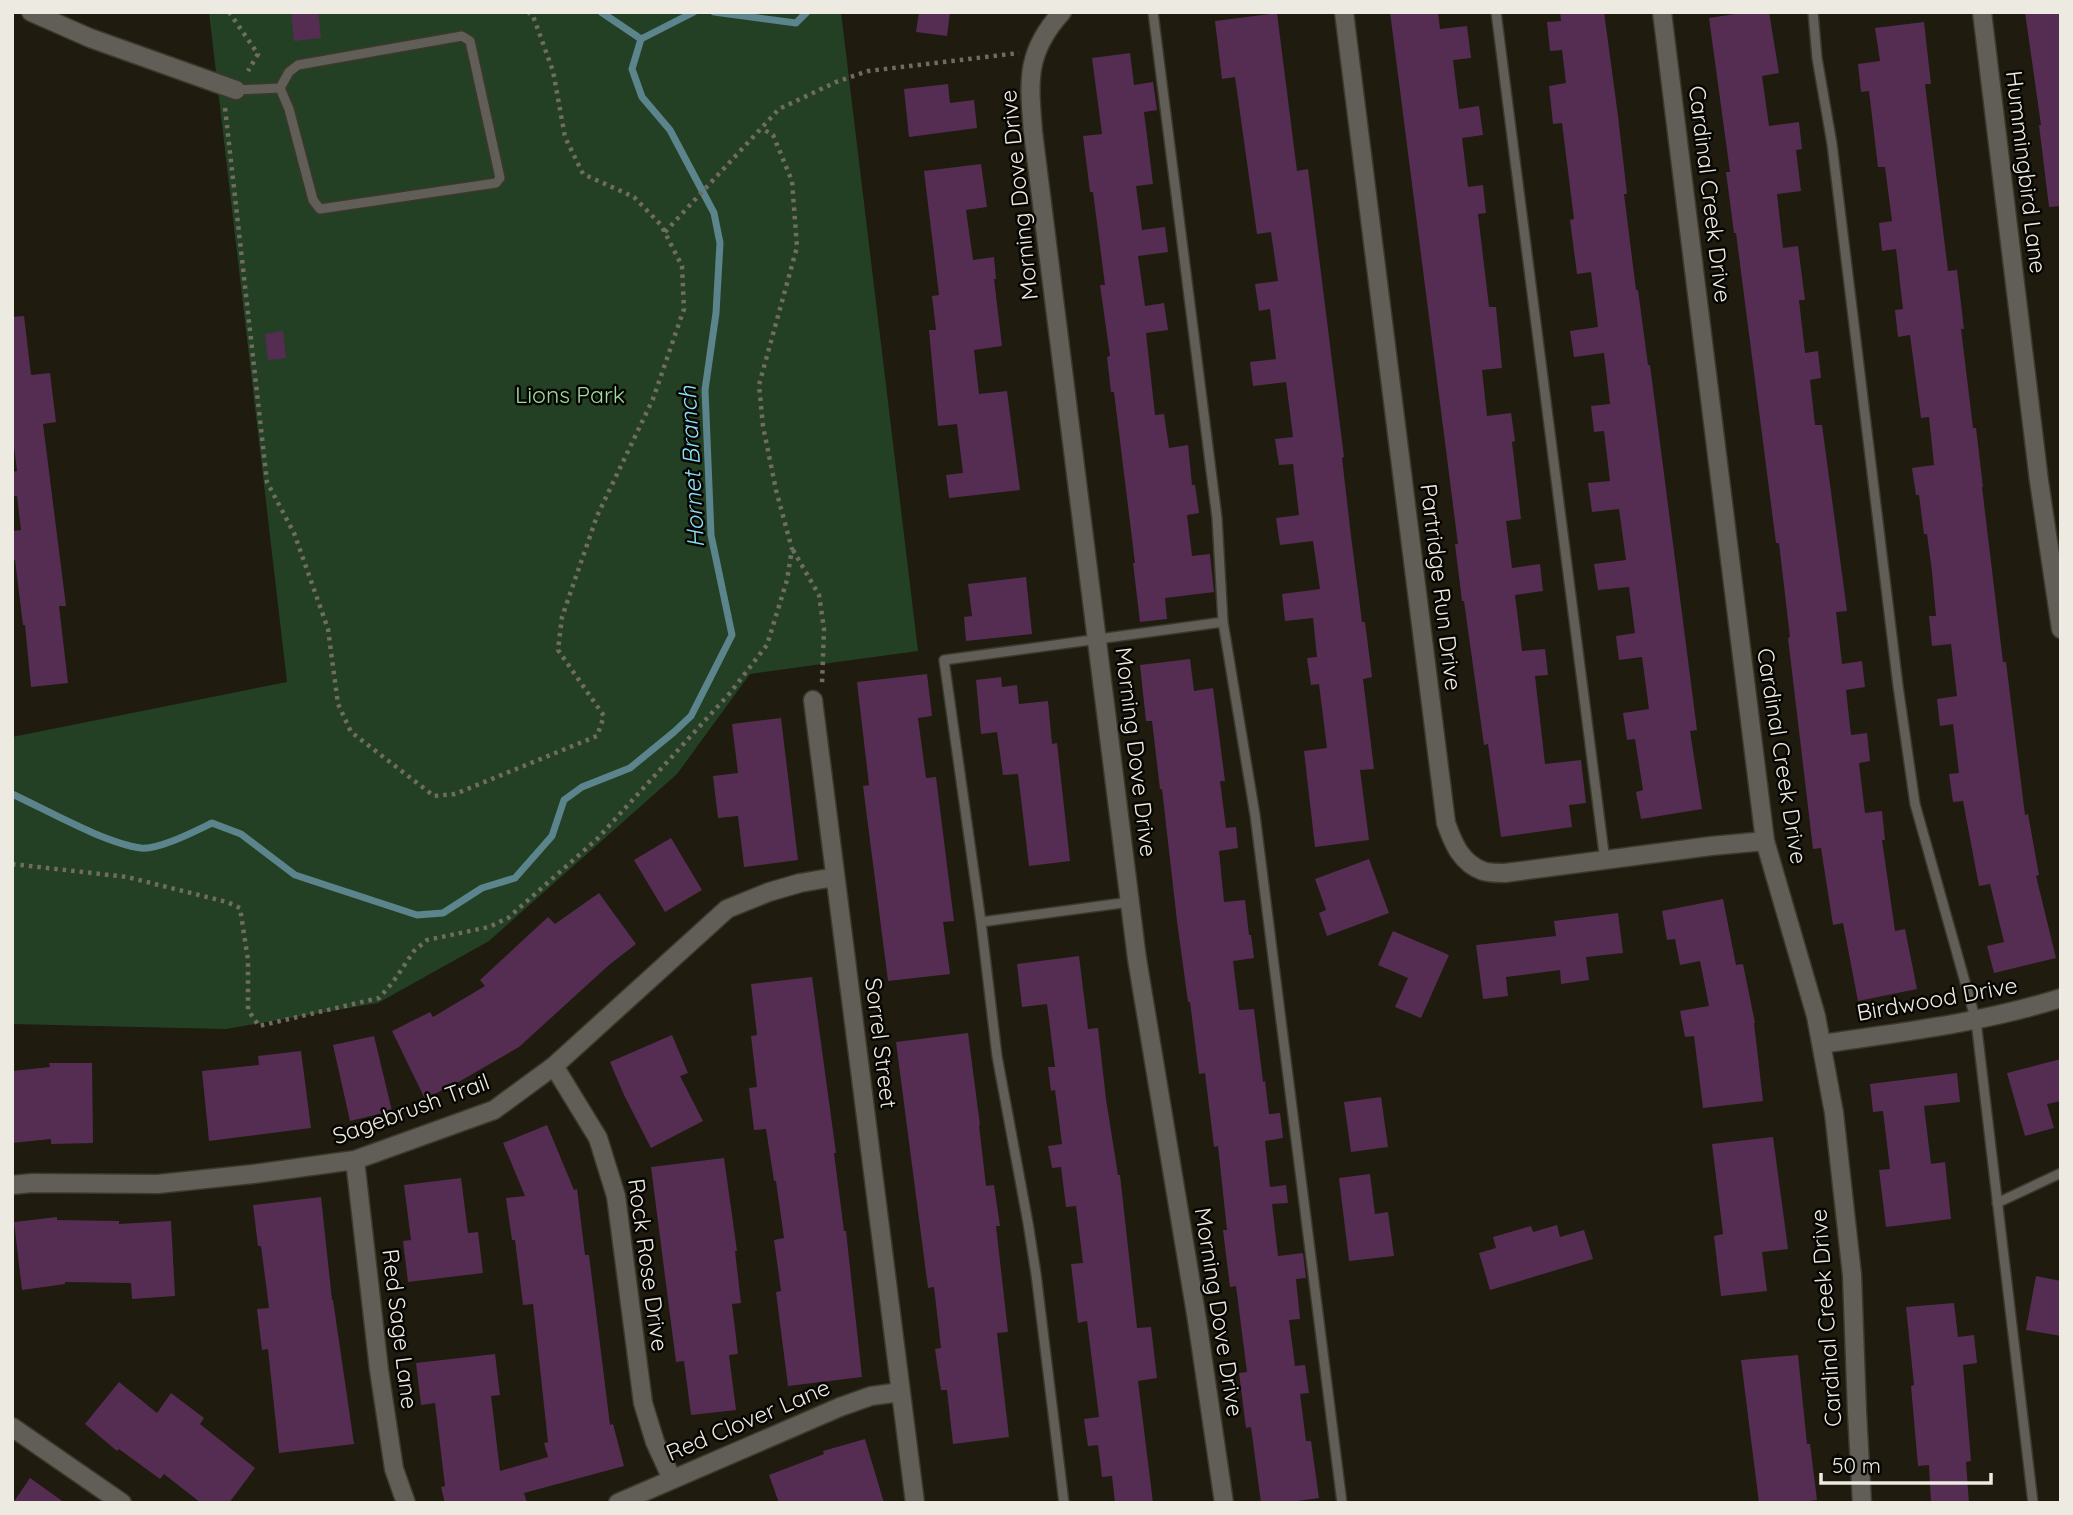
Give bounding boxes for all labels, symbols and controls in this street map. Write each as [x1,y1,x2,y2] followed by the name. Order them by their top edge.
[2000,69,2053,275] street label: Hummingbird Lane
[1683,84,1738,304] street label: Cardinal Creek Drive
[993,89,1044,302] street label: Morning Dove Drive
[515,380,625,409] park label: Lions Park
[672,385,710,549] water label: Hornet Branch
[1414,482,1469,692] street label: Partridge Run Drive
[1109,645,1164,858] street label: Morning Dove Drive
[1751,646,1814,866] street label: Cardinal Creek Drive
[1854,970,2020,1027] street label: Birdwood Drive
[859,976,904,1110] street label: Sorrel Street
[328,1067,493,1150] street label: Sagebrush Trail
[622,1177,675,1353] street label: Rock Rose Drive
[1189,1205,1250,1418] street label: Morning Dove Drive
[1803,1208,1848,1428] street label: Cardinal Creek Drive
[376,1247,425,1411] street label: Red Sage Lane
[662,1372,834,1467] street label: Red Clover Lane
[1821,1442,1991,1486] scale bar
[1832,1452,1881,1478] text: 50 m

